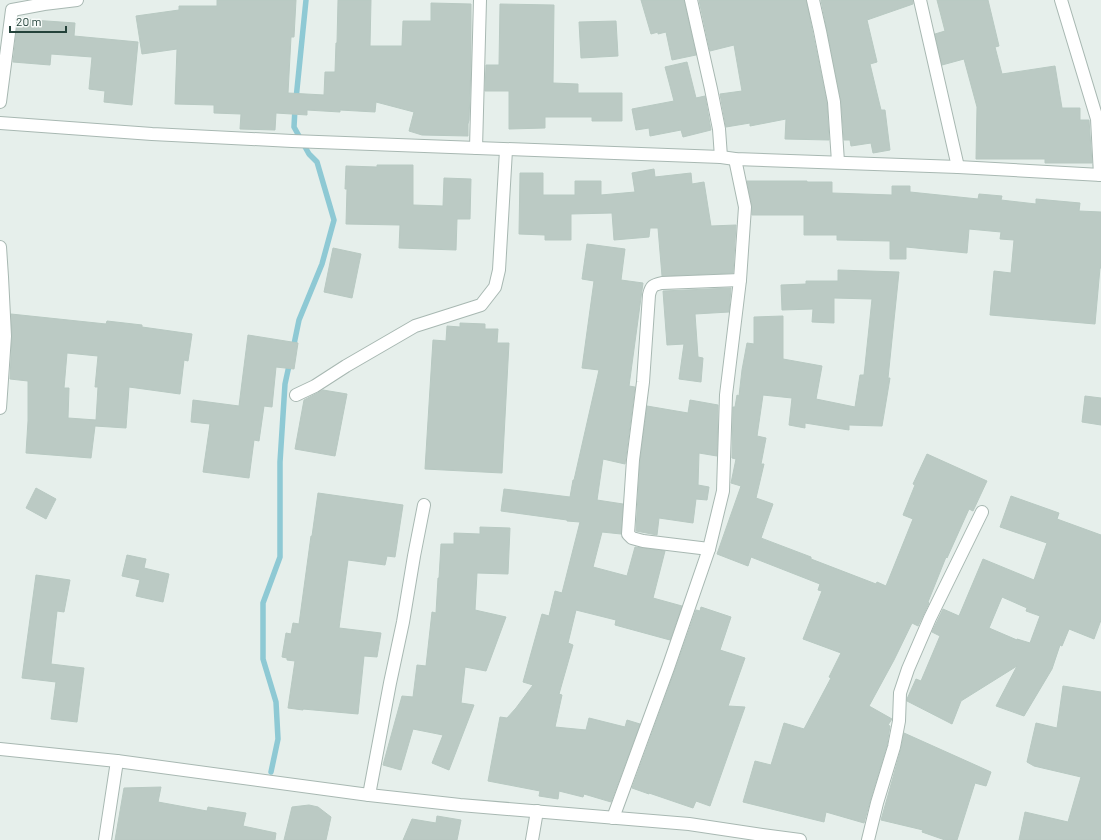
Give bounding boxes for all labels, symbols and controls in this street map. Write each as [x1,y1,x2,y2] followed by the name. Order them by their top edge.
[10,8,66,34] scale bar
[16,14,42,28] text: 20 m

